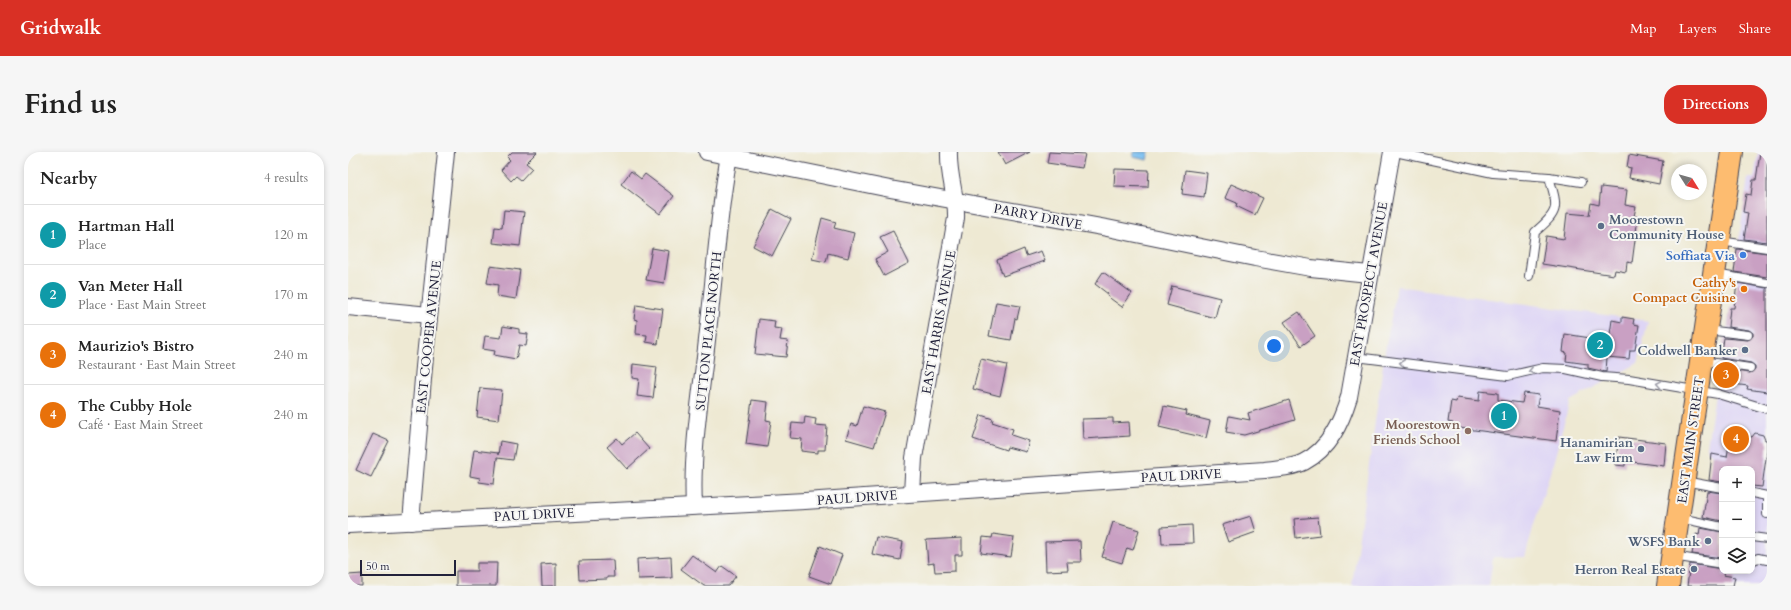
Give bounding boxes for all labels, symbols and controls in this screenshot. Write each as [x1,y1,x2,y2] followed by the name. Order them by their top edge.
[20,15,101,41] text: Gridwalk
[1630,19,1657,38] text: Map
[1679,19,1717,38] text: Layers
[1739,19,1771,38] text: Share
[24,85,117,123] text: Find us
[1664,85,1767,124] button: Directions
[1671,164,1707,200] north arrow
[40,167,97,190] text: Nearby
[264,169,308,187] text: 4 results
[992,200,1084,234] street label: PARRY DRIVE
[1346,201,1392,368] street label: EAST PROSPECT AVENUE
[1609,211,1724,244] place label: Moorestown Community House
[78,216,174,236] text: Hartman Hall
[1596,221,1606,231] marker: Moorestown Community House
[50,226,56,244] text: 1
[274,226,308,244] text: 120 m
[78,236,106,254] text: Place
[1666,247,1736,265] place label: Soffiata Via
[917,249,961,396] street label: EAST HARRIS AVENUE
[692,250,726,412] street label: SUTTON PLACE NORTH
[1738,250,1748,260] marker: Soffiata Via
[412,260,446,415] street label: EAST COOPER AVENUE
[1633,274,1736,307] place label: Cathy's Compact Cuisine
[78,276,183,296] text: Van Meter Hall
[1739,284,1749,294] marker: Cathy's Compact Cuisine
[50,286,56,304] text: 2
[274,286,308,304] text: 170 m
[78,296,206,314] text: Place · East Main Street
[1587,330,1613,360] pin: 2
[78,336,194,356] text: Maurizio's Bistro
[1264,336,1284,356] your location
[1638,342,1738,360] place label: Coldwell Banker
[1740,345,1750,355] marker: Coldwell Banker
[50,346,56,364] text: 3
[274,346,308,364] text: 240 m
[78,356,236,374] text: Restaurant · East Main Street
[1399,359,1405,368] one-way arrow
[1713,360,1739,390] pin: 3
[1528,366,1534,374] one-way arrow
[1673,375,1709,505] street label: EAST MAIN STREET
[1656,380,1662,389] one-way arrow
[78,396,192,416] text: The Cubby Hole
[1491,401,1517,431] pin: 1
[50,406,56,424] text: 4
[274,406,308,424] text: 240 m
[78,416,203,434] text: Café · East Main Street
[1373,416,1461,449] place label: Moorestown Friends School
[1723,424,1749,454] pin: 4
[1463,426,1473,436] marker: Moorestown Friends School
[1560,434,1634,467] place label: Hanamirian Law Firm
[1636,444,1646,454] marker: Hanamirian Law Firm
[1140,465,1222,487] street label: PAUL DRIVE
[1719,466,1755,574] map controls
[1719,466,1755,502] button: +
[816,486,898,510] street label: PAUL DRIVE
[1719,502,1755,538] button: −
[493,504,575,526] street label: PAUL DRIVE
[1627,533,1701,551] place label: WSFS Bank
[1703,536,1713,546] marker: WSFS Bank
[1719,538,1755,574] button: layers
[360,558,456,577] scale bar
[366,559,390,574] text: 50 m
[1575,561,1686,579] place label: Herron Real Estate
[1689,564,1699,574] marker: Herron Real Estate

